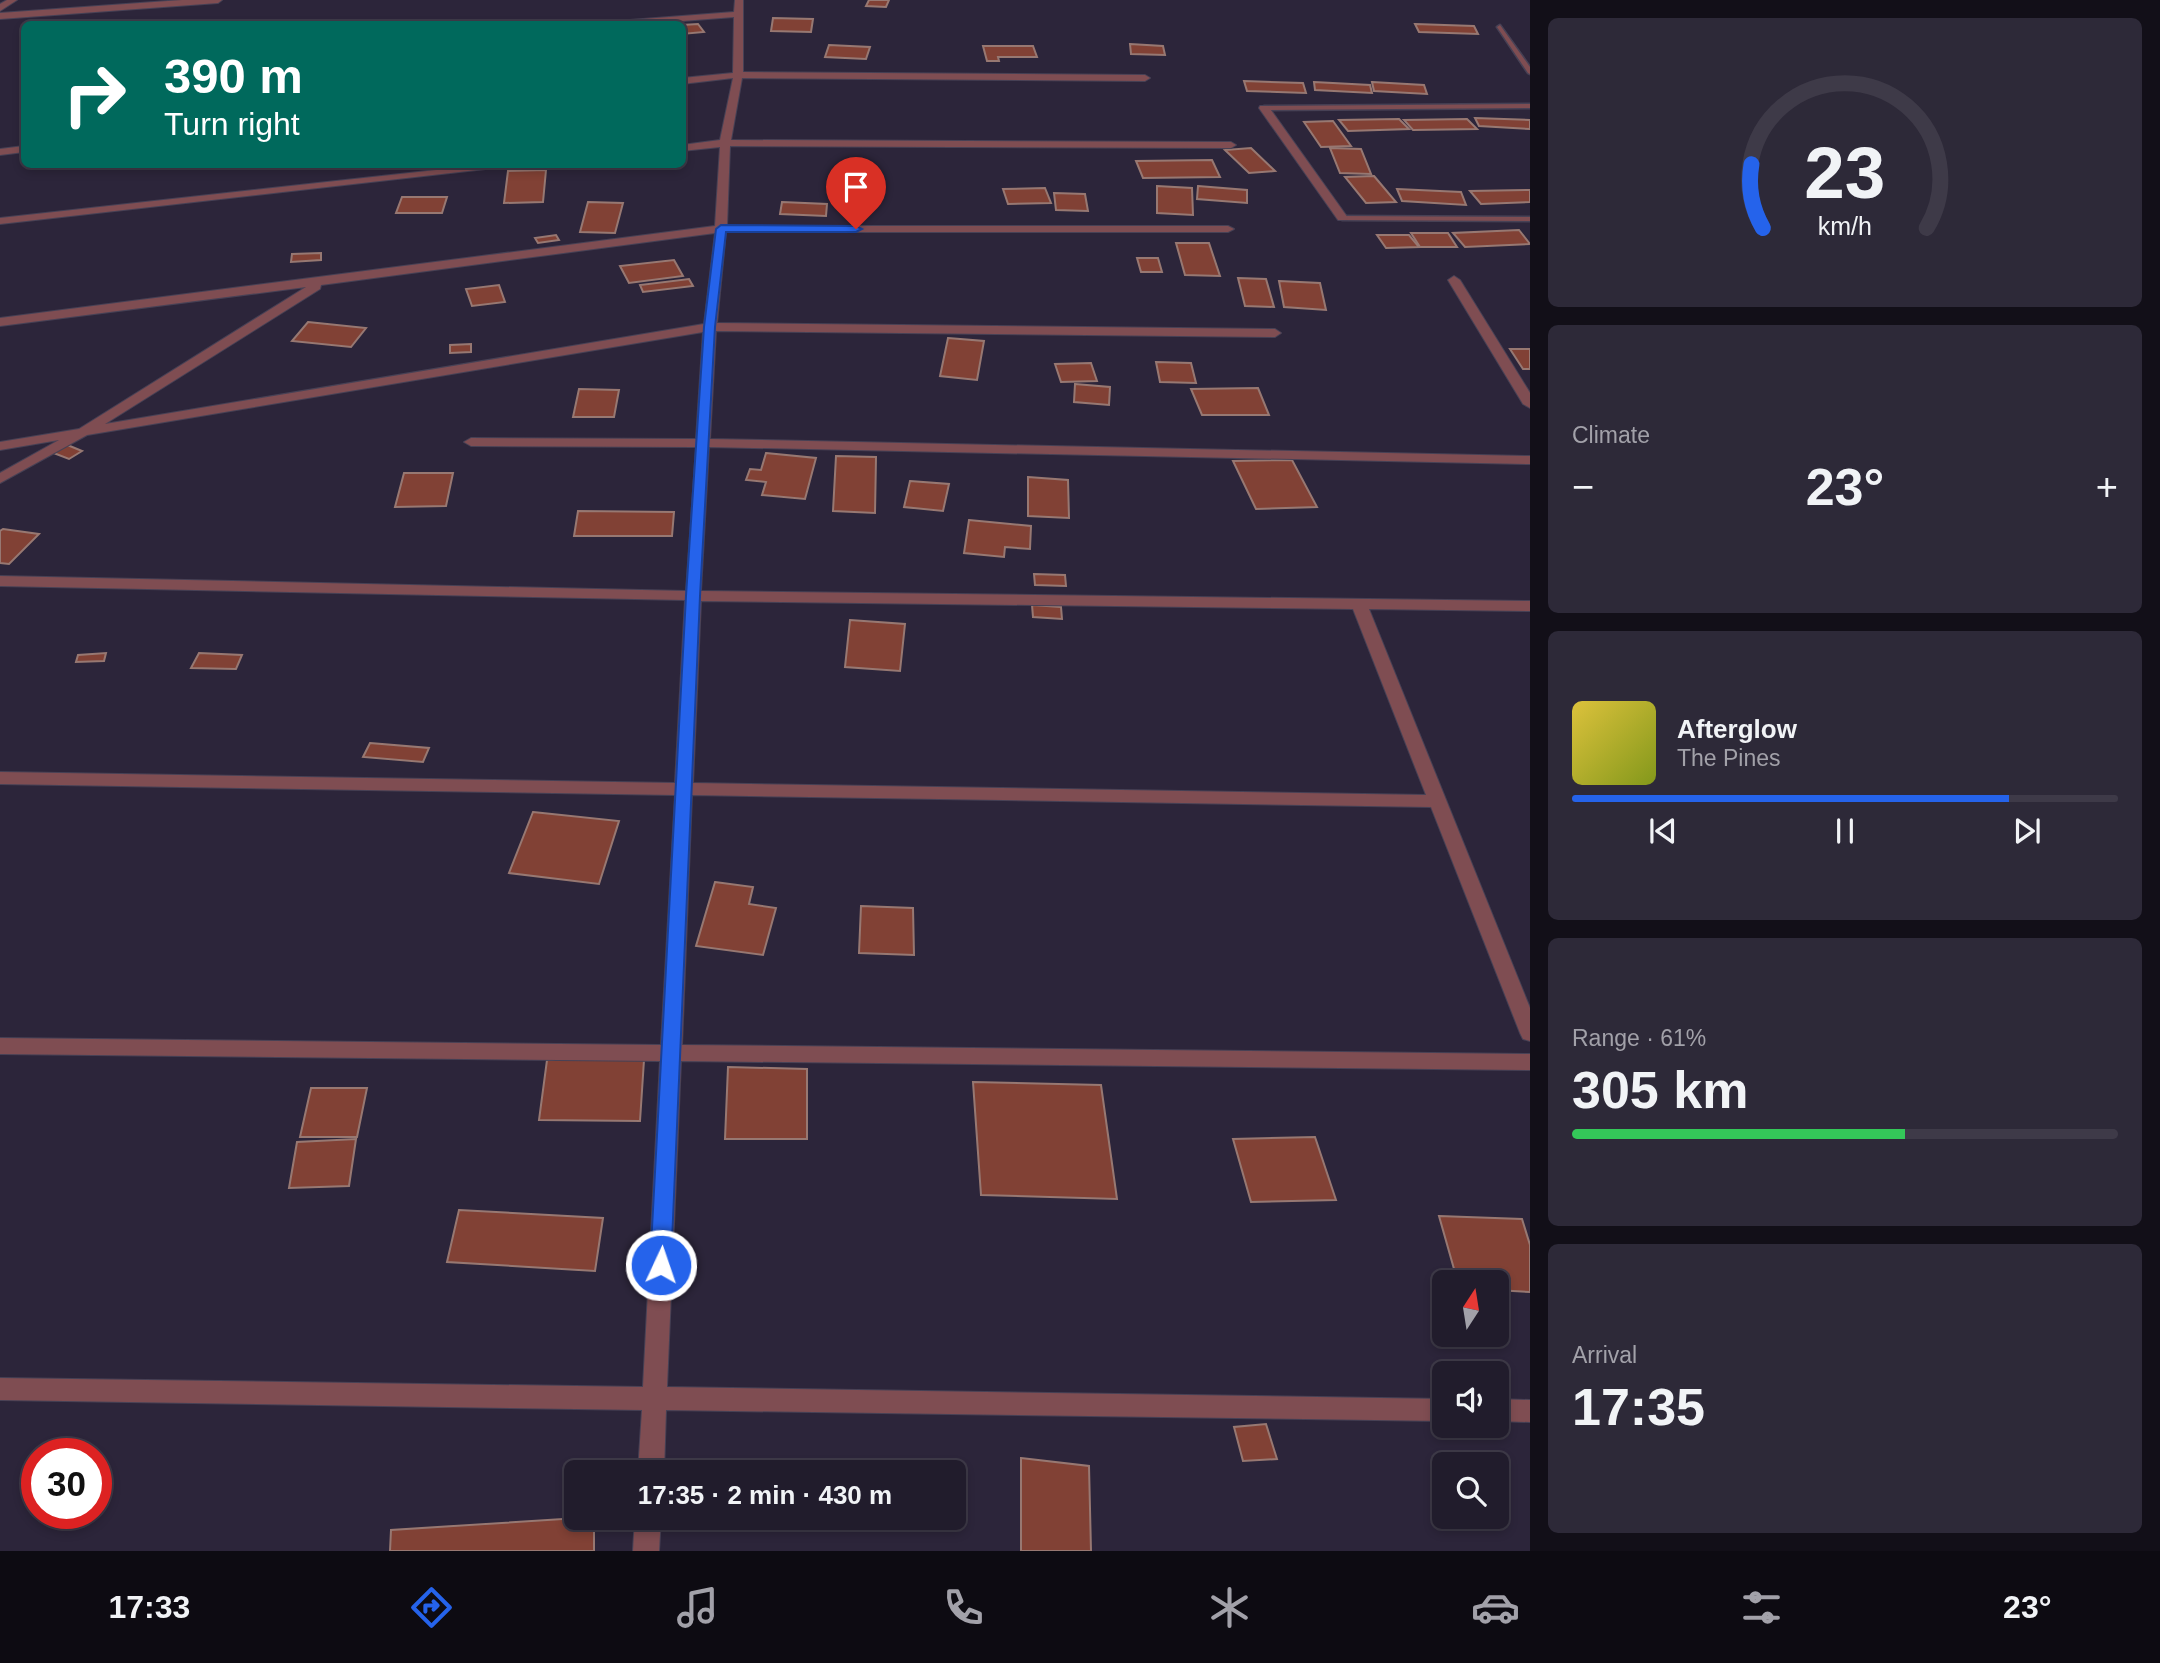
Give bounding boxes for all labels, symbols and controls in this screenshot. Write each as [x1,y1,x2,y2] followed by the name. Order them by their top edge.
[49,49,140,140] icon: right
[164,49,303,103] text: 390 m
[164,106,300,142] text: Turn right
[1805,133,1885,214] text: 23
[826,157,886,229] pin
[837,168,875,206] icon: arrive
[1818,212,1872,240] text: km/h
[1572,422,1650,448] text: Climate
[1806,458,1884,516] text: 23°
[1572,466,1594,508] text: −
[2096,466,2118,508] text: +
[1677,714,1797,744] text: Afterglow
[1677,745,1781,771] text: The Pines
[1644,812,1682,850] icon: previous
[1826,812,1864,850] icon: pause
[2008,812,2046,850] icon: next
[1572,1025,1706,1051] text: Range · 61%
[1572,1061,1748,1119] text: 305 km
[624,1228,698,1302] position arrow
[1432,1270,1508,1348] north arrow
[1432,1270,1509,1529] map controls
[1572,1342,1637,1368] text: Arrival
[1432,1361,1509,1438] button: sound
[1572,1378,1705,1436] text: 17:35
[21,1438,112,1529] speed limit sign: 30
[1432,1452,1509,1529] button: search
[638,1480,892,1510] text: 17:35 · 2 min · 430 m
[407,1583,456,1632] icon: directions
[673,1583,722,1632] icon: music
[939,1583,988,1632] icon: phone
[1205,1583,1254,1632] icon: climate
[1471,1583,1520,1632] icon: car
[1737,1583,1786,1632] icon: filters
[108,1589,190,1625] text: 17:33
[2003,1589,2052,1625] text: 23°

